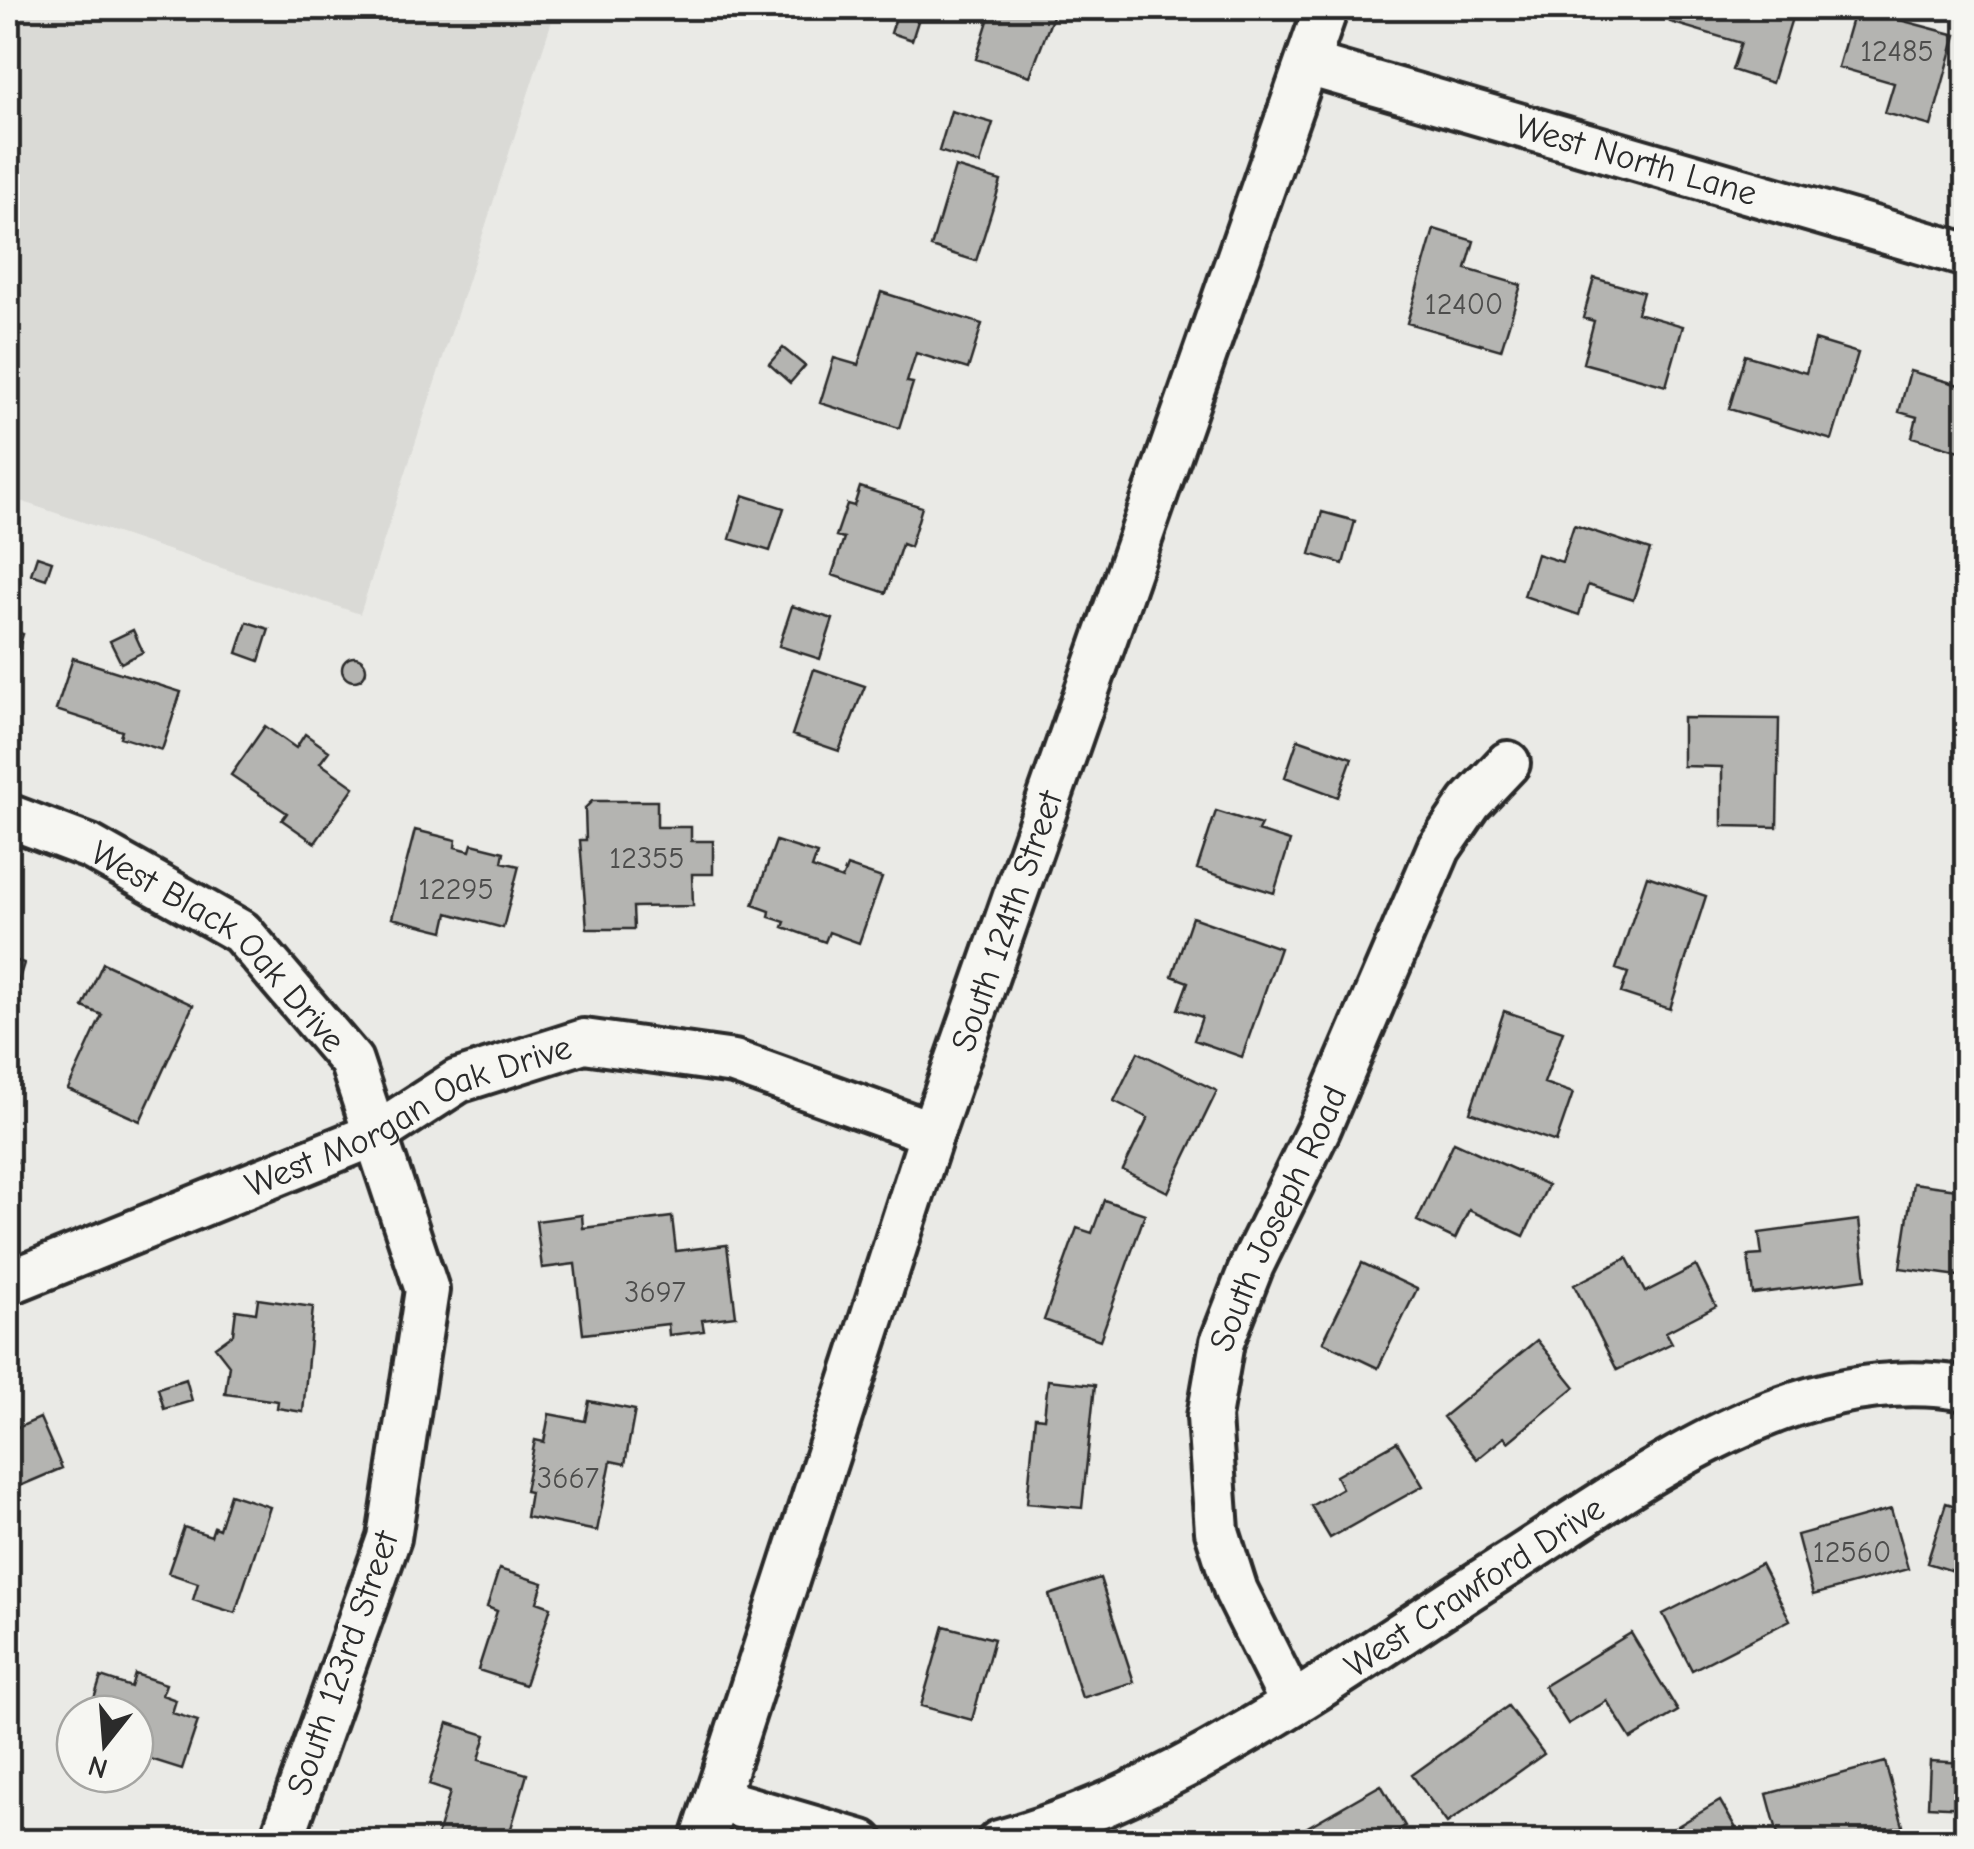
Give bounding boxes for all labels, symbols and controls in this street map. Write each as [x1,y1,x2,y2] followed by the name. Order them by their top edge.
[1860,34,1934,69] house number: 12485
[1511,105,1762,214] street label: West North Lane
[1425,287,1503,322] house number: 12400
[942,784,1072,1057] street label: South 124th Street
[84,832,354,1060] street label: West Black Oak Drive
[609,841,685,876] house number: 12355
[418,872,494,907] house number: 12295
[239,1026,577,1206] street label: West Morgan Oak Drive
[1200,1080,1356,1357] street label: South Joseph Road
[624,1275,686,1310] house number: 3697
[537,1461,599,1496] house number: 3667
[1337,1487,1612,1686] street label: West Crawford Drive
[278,1525,407,1801] street label: South 123rd Street
[1813,1535,1891,1570] house number: 12560
[55,1694,155,1794] north arrow
[85,1749,111,1785] text: N

